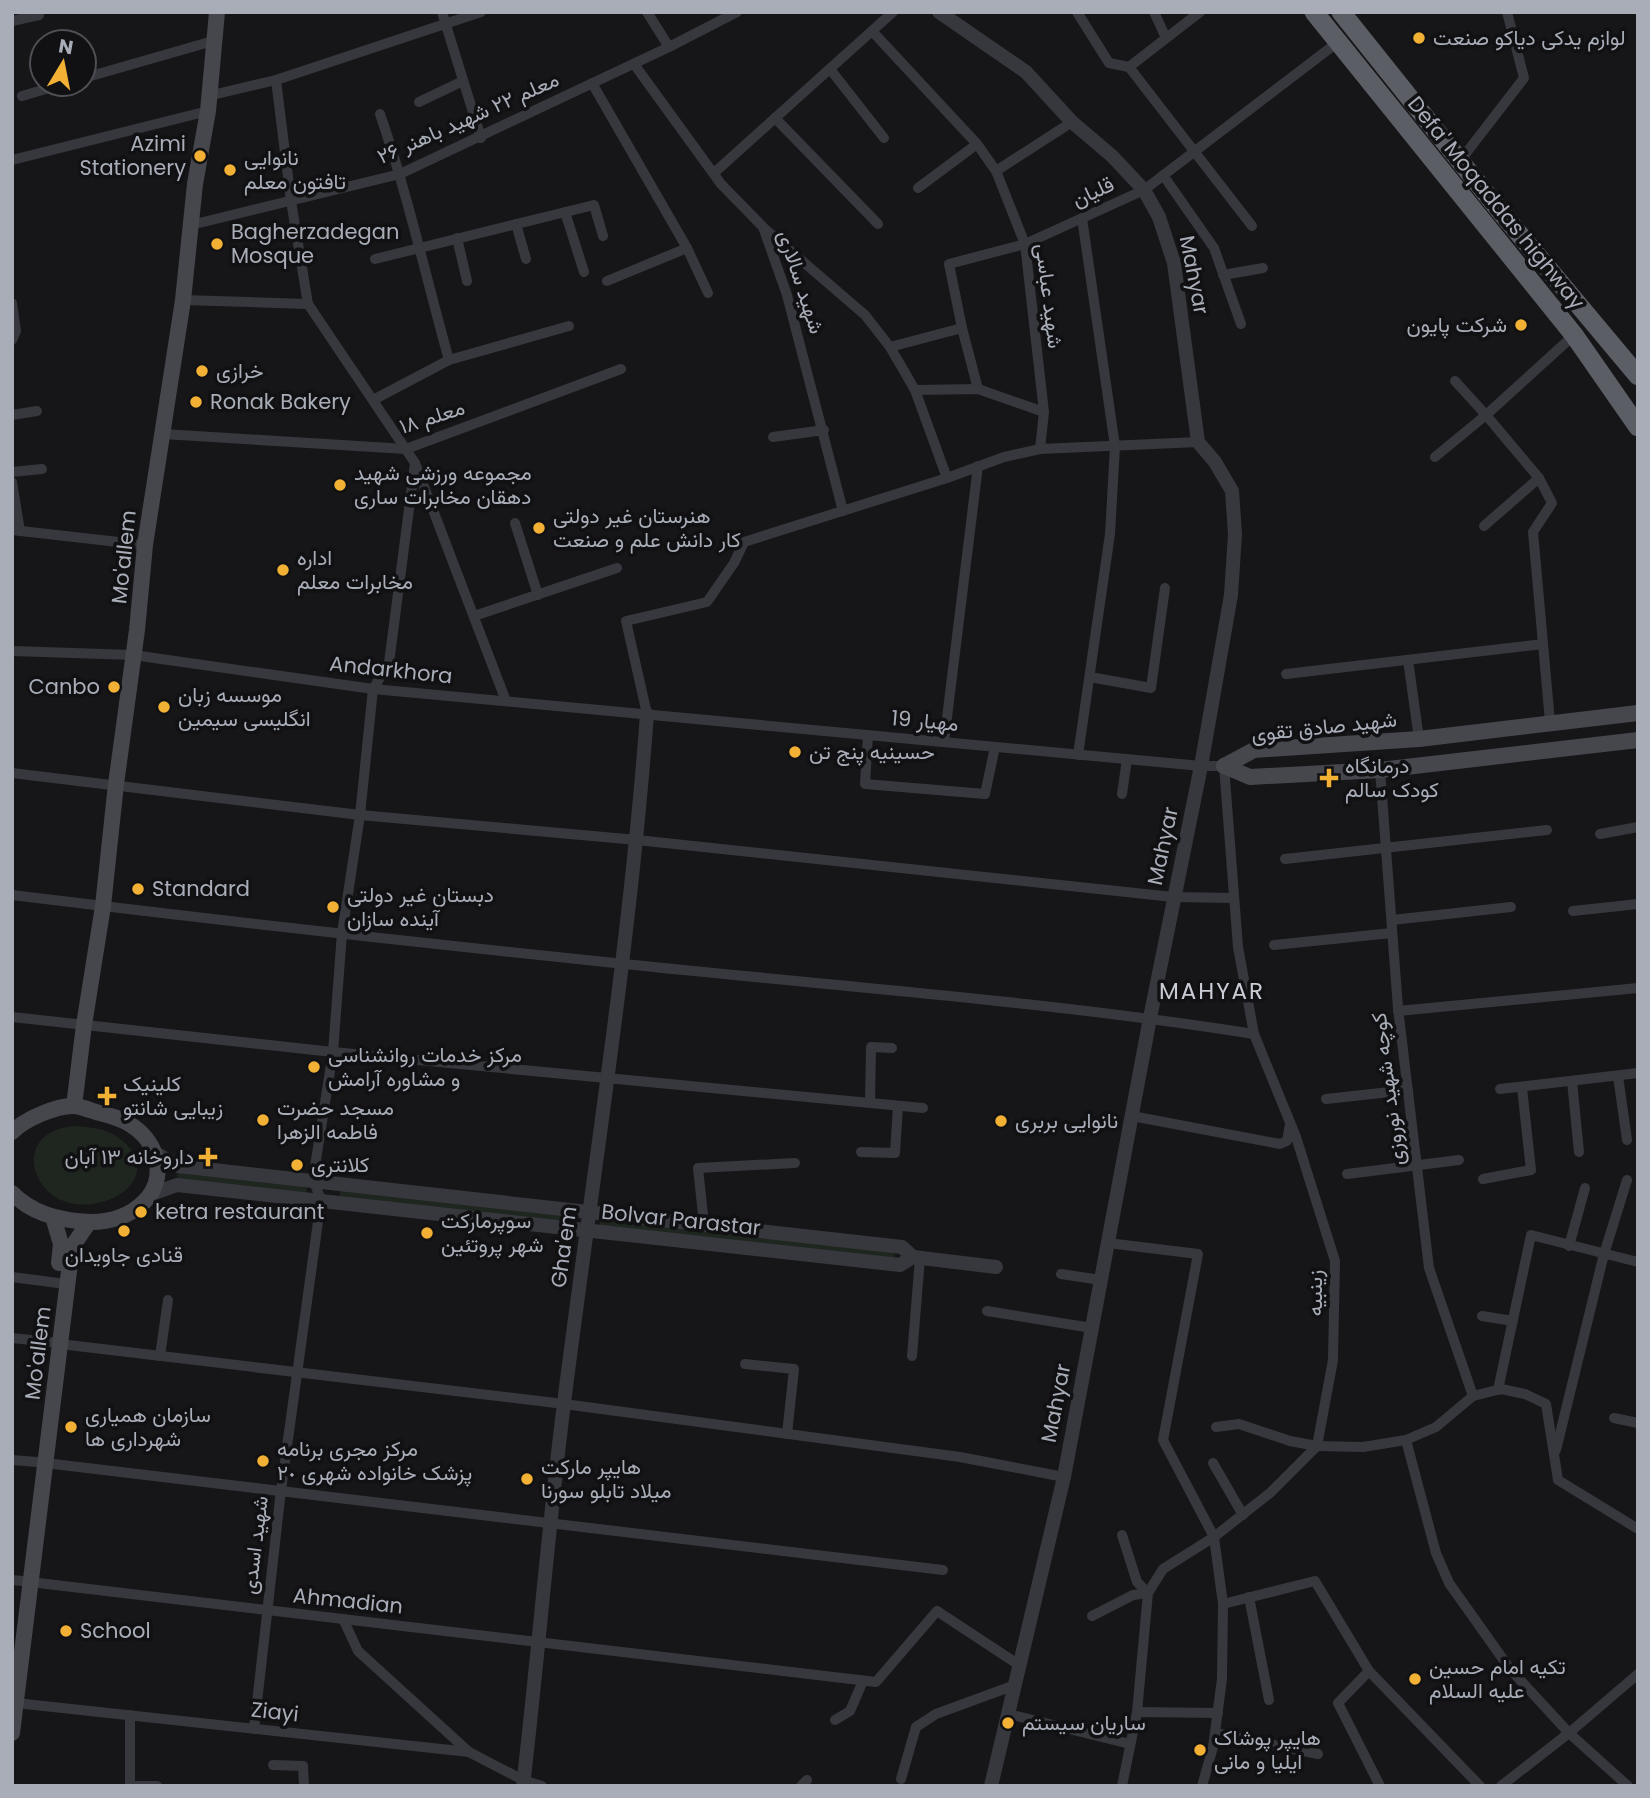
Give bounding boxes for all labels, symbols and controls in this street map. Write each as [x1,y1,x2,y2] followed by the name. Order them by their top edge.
[1433,23,1625,52] place label: لوازم یدکی دیاکو صنعت
[28,28,98,98] north arrow
[1411,30,1427,46] marker: لوازم یدکی دیاکو صنعت
[56,32,75,61] text: N
[372,64,563,171] street label: معلم ۲۲ شهید باهنر ۲۶
[1401,90,1592,315] street label: Defa' Moqaddas highway
[79,129,186,182] place label: Azimi Stationery
[244,143,346,196] place label: نانوایی تافتون معلم
[192,148,208,164] marker: Azimi Stationery
[222,162,238,178] marker: نانوایی تافتون معلم
[1067,169,1119,214] street label: قلیان
[231,217,399,270] place label: Bagherzadegan Mosque
[771,226,832,337] street label: شهید سالاری
[1173,233,1216,317] street label: Mahyar
[209,236,225,252] marker: Bagherzadegan Mosque
[1029,242,1070,350] street label: شهید عباسی
[1407,310,1507,339] place label: شرکت پایون
[1513,317,1529,333] marker: شرکت پایون
[216,356,264,385] place label: خرازی
[194,363,210,379] marker: خرازی
[210,387,351,416] place label: Ronak Bakery
[395,392,468,441] street label: معلم ۱۸
[188,394,204,410] marker: Ronak Bakery
[354,458,532,511] place label: مجموعه ورزشی شهید دهقان مخابرات ساری
[332,477,348,493] marker: مجموعه ورزشی شهید دهقان مخابرات ساری
[553,501,741,554] place label: هنرستان غیر دولتی کار دانش علم و صنعت
[104,509,143,605] street label: Mo'allem
[531,520,547,536] marker: هنرستان غیر دولتی کار دانش علم و صنعت
[297,543,413,596] place label: اداره مخابرات معلم
[275,562,291,578] marker: اداره مخابرات معلم
[328,649,454,690] street label: Andarkhora
[29,672,100,701] place label: Canbo
[106,679,122,695] marker: Canbo
[178,680,311,733] place label: موسسه زبان انگلیسی سیمین
[156,699,172,715] marker: موسسه زبان انگلیسی سیمین
[890,703,960,738] street label: مهیار 19
[1250,704,1398,749] street label: شهید صادق تقوی
[809,737,935,766] place label: حسینیه پنج تن
[787,744,803,760] marker: حسینیه پنج تن
[1345,751,1439,804] place label: درمانگاه کودک سالم
[1319,768,1339,788] marker: درمانگاه کودک سالم
[1140,804,1185,888] street label: Mahyar
[152,874,250,903] place label: Standard
[347,880,494,933] place label: دبستان غیر دولتی آینده سازان
[130,881,146,897] marker: Standard
[325,899,341,915] marker: دبستان غیر دولتی آینده سازان
[1159,975,1265,1007] district label: MAHYAR
[1364,1011,1411,1167] street label: کوچه شهید نوروزی
[328,1040,522,1093] place label: مرکز خدمات روانشناسی و مشاوره آرامش
[306,1059,322,1075] marker: مرکز خدمات روانشناسی و مشاوره آرامش
[123,1069,223,1122] place label: کلینیک زیبایی شانتو
[97,1086,117,1106] marker: کلینیک زیبایی شانتو
[277,1093,394,1146] place label: مسجد حضرت فاطمه الزهرا
[1015,1106,1118,1135] place label: نانوایی بربری
[255,1112,271,1128] marker: مسجد حضرت فاطمه الزهرا
[993,1113,1009,1129] marker: نانوایی بربری
[65,1142,194,1171] place label: داروخانه ١٣ آبان
[200,1149,216,1165] marker: داروخانه ١٣ آبان
[311,1150,369,1179] place label: کلانتری
[289,1157,305,1173] marker: کلانتری
[155,1197,324,1226] place label: ketra restaurant
[600,1197,762,1242] street label: Bolvar Parastar
[133,1204,149,1220] marker: ketra restaurant
[543,1204,584,1290] street label: Gha'em
[441,1206,544,1259] place label: سوپرمارکت شهر پروتئین
[116,1223,132,1239] marker: قنادی جاویدان
[419,1225,435,1241] marker: سوپرمارکت شهر پروتئین
[65,1240,183,1269] place label: قنادی جاویدان
[1300,1270,1329,1316] street label: زینبیه
[17,1304,58,1401] street label: Mo'allem
[1034,1361,1077,1445] street label: Mahyar
[85,1400,211,1453] place label: سازمان همیاری شهرداری ها
[63,1419,79,1435] marker: سازمان همیاری شهرداری ها
[277,1434,472,1487] place label: مرکز مجری برنامه پزشک خانواده شهری ٢٠
[541,1452,672,1505] place label: هایپر مارکت میلاد تابلو سورنا
[255,1453,271,1469] marker: مرکز مجری برنامه پزشک خانواده شهری ٢٠
[519,1471,535,1487] marker: هایپر مارکت میلاد تابلو سورنا
[234,1494,275,1596] street label: شهید اسدی
[292,1580,404,1621] street label: Ahmadian
[80,1616,151,1645] place label: School
[58,1623,74,1639] marker: School
[1429,1652,1566,1705] place label: تکیه امام حسین علیه السلام
[1407,1671,1423,1687] marker: تکیه امام حسین علیه السلام
[250,1695,300,1728] street label: Ziayi
[1022,1708,1146,1737] place label: ساریان سیستم
[1000,1715,1016,1731] marker: ساریان سیستم
[1214,1723,1321,1776] place label: هایپر پوشاک ایلیا و مانی
[1192,1742,1208,1758] marker: هایپر پوشاک ایلیا و مانی

